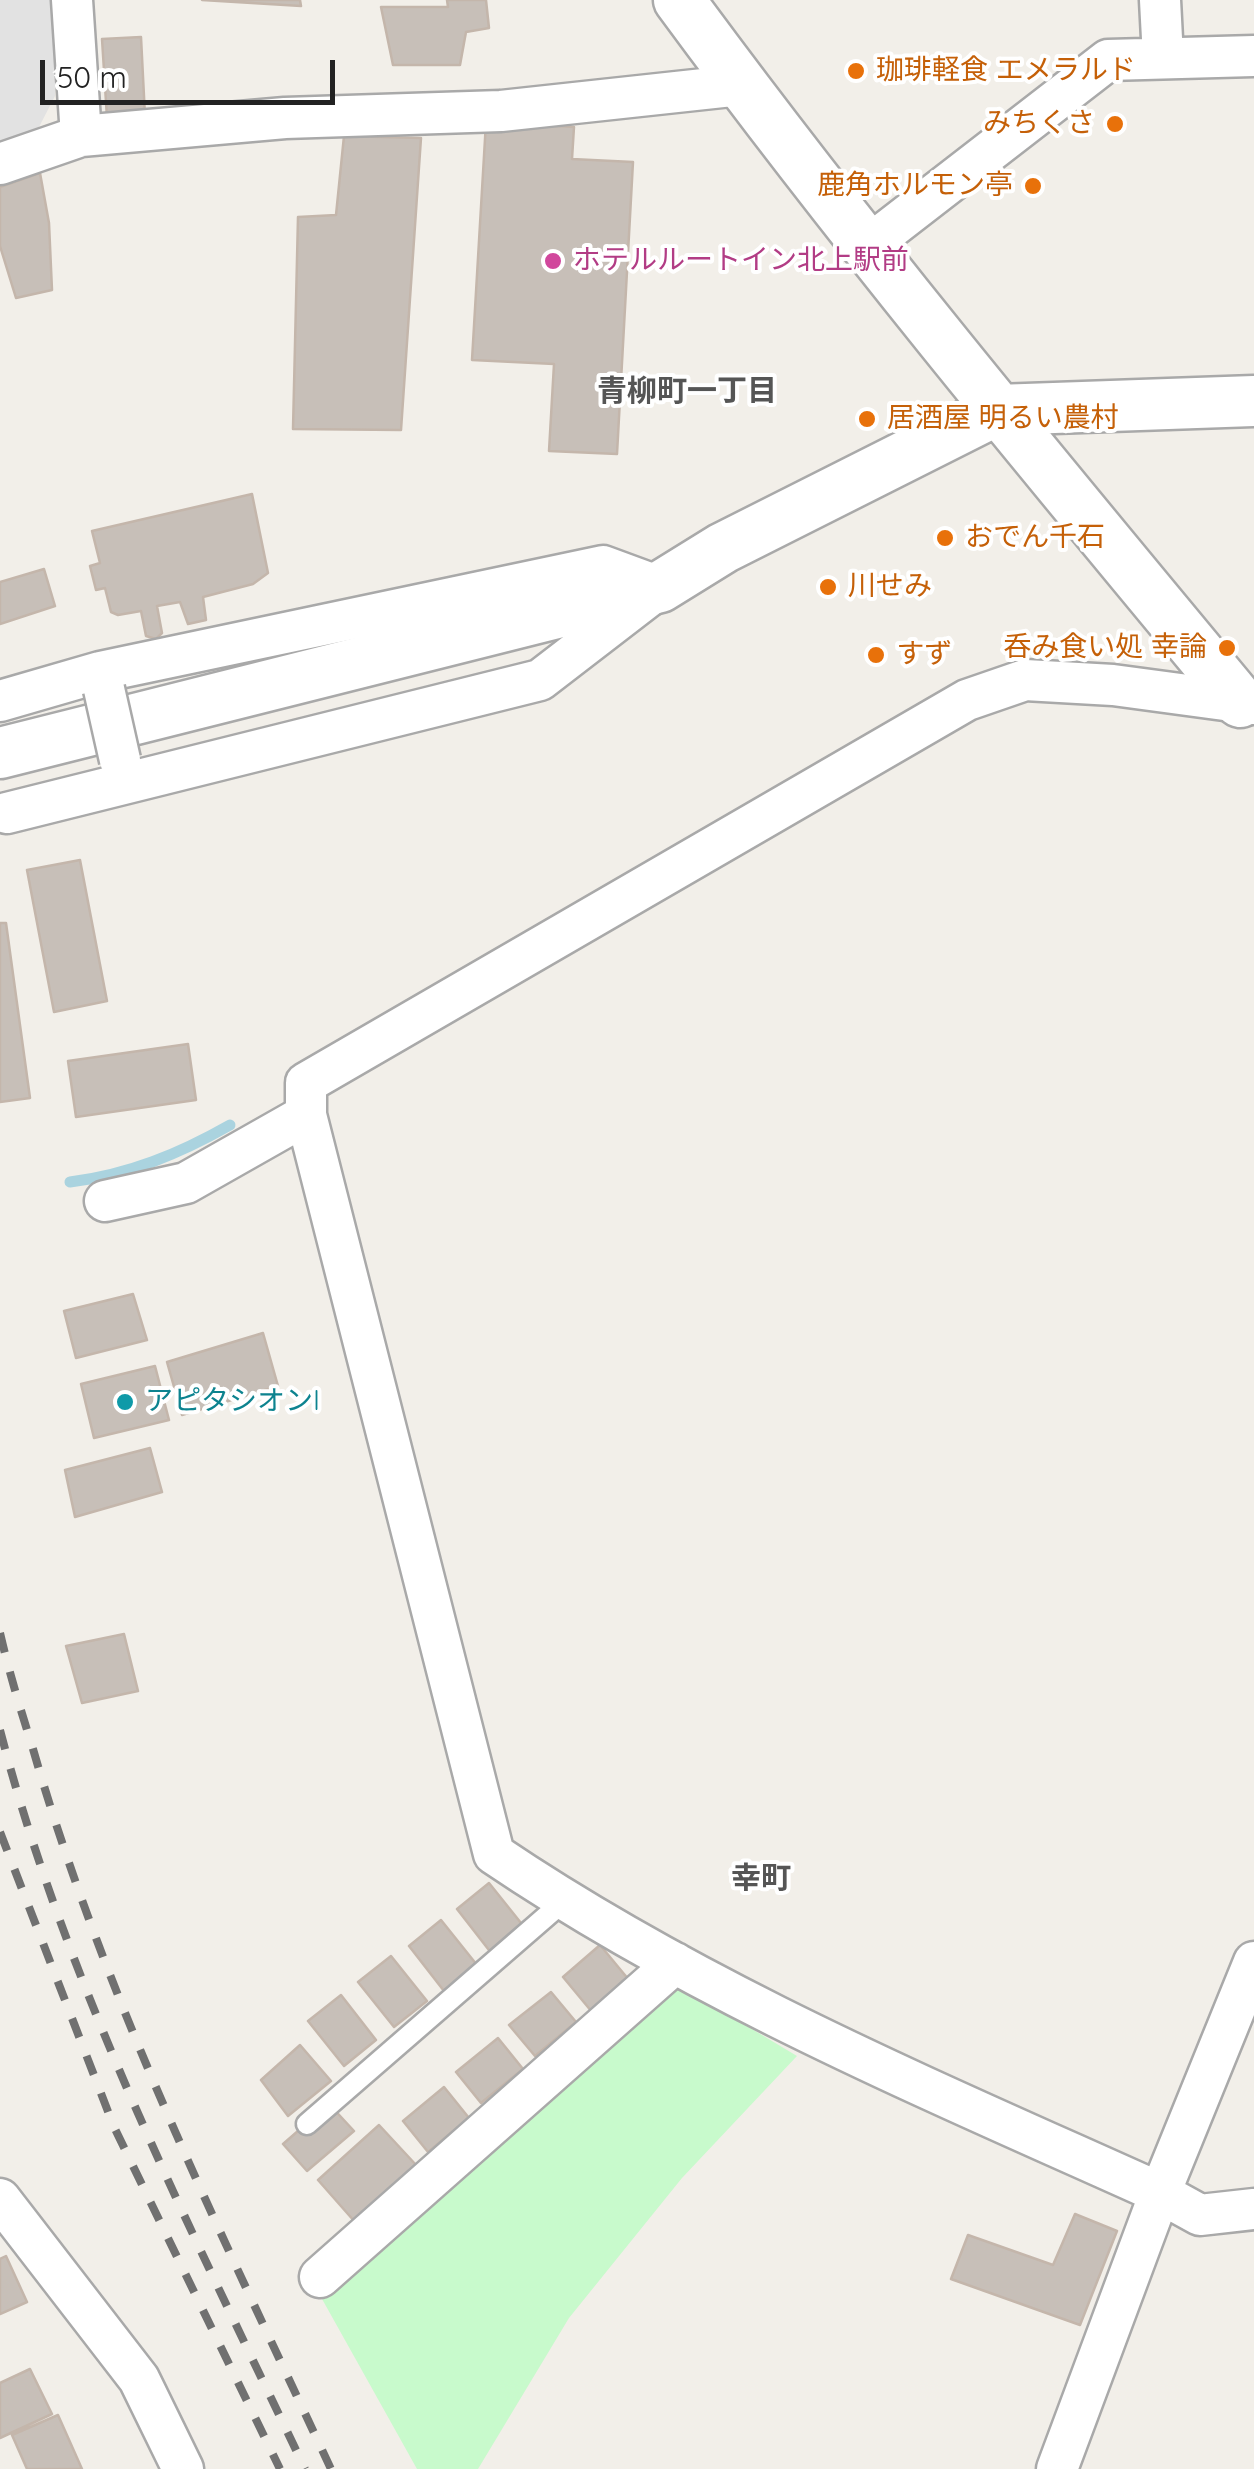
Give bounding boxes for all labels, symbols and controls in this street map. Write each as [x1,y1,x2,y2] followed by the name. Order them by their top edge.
[45,40,340,102] scale bar
[876,54,1136,88] place label: 珈琲軽食 エメラルド
[57,58,127,96] text: 50 m
[845,60,867,82] marker: 珈琲軽食 エメラルド
[983,107,1095,141] place label: みちくさ
[1104,113,1126,135] marker: みちくさ
[817,169,1013,203] place label: 鹿角ホルモン亭
[1022,175,1044,197] marker: 鹿角ホルモン亭
[573,244,909,278] place label: ホテルルートイン北上駅前
[542,250,564,272] marker: ホテルルートイン北上駅前
[597,374,777,410] district label: 青柳町一丁目
[887,402,1119,436] place label: 居酒屋 明るい農村
[856,408,878,430] marker: 居酒屋 明るい農村
[965,521,1105,555] place label: おでん千石
[934,527,956,549] marker: おでん千石
[848,570,932,604] place label: 川せみ
[817,576,839,598] marker: 川せみ
[1003,631,1207,665] place label: 呑み食い処 幸論
[1216,637,1238,659] marker: 呑み食い処 幸論
[896,638,952,672] place label: すず
[865,644,887,666] marker: すず
[145,1385,320,1419] place label: アピタシオンI
[114,1391,136,1413] marker: アピタシオンI
[731,1861,791,1897] district label: 幸町

